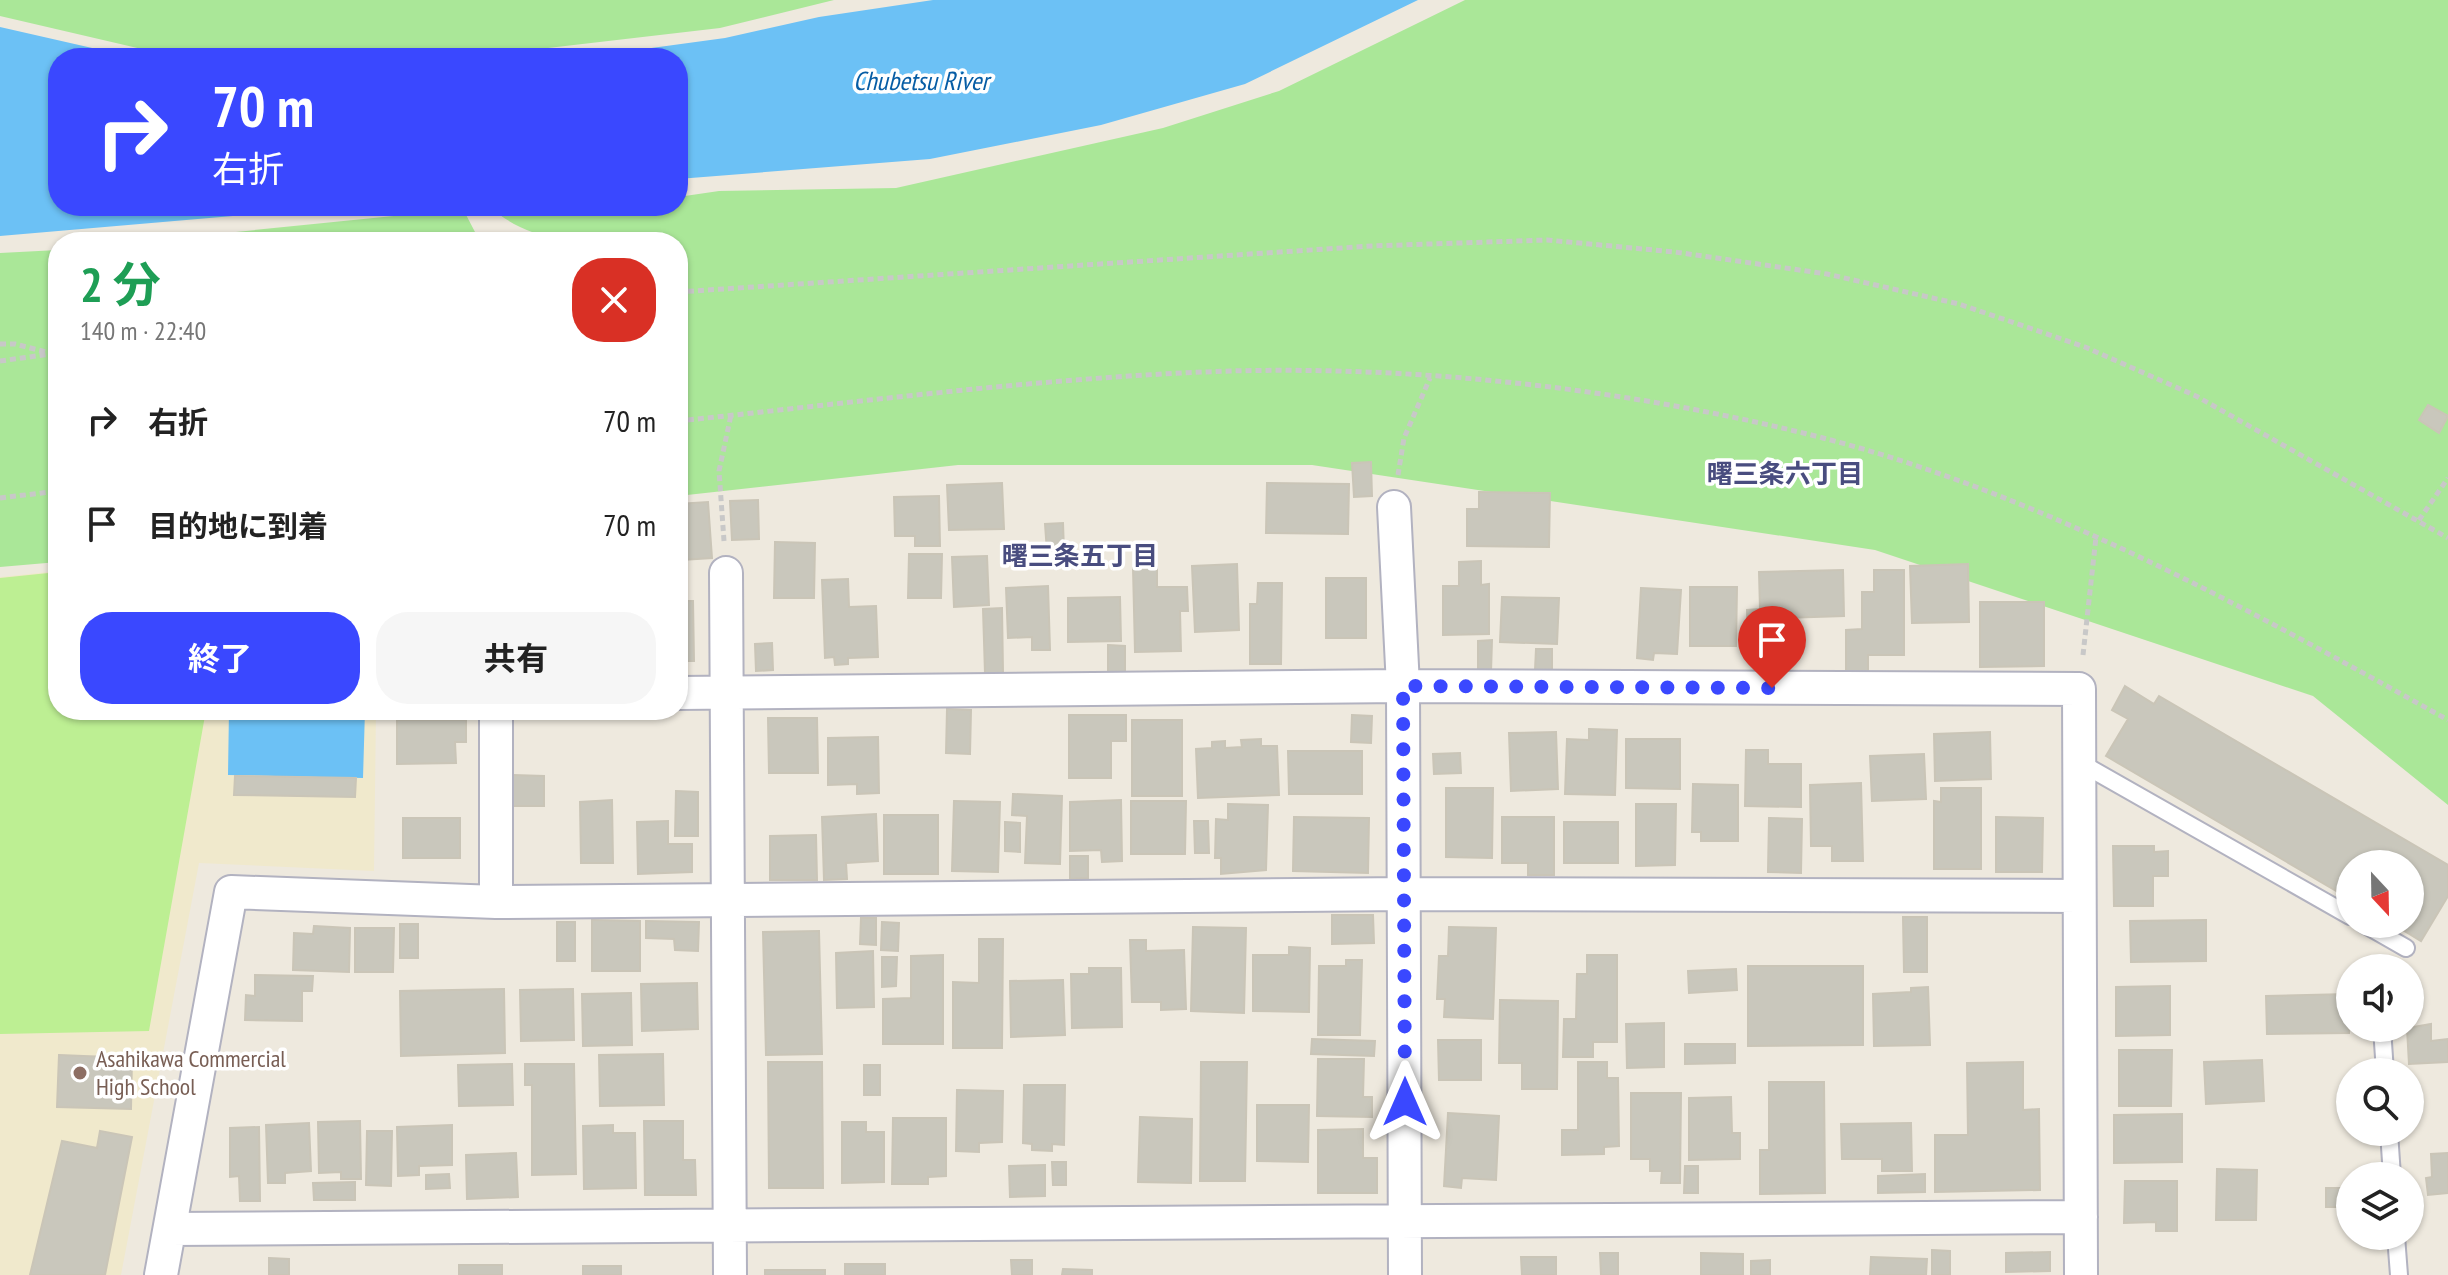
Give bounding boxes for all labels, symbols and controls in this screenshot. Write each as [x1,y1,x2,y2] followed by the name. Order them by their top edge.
[853,64,993,97] water label: Chubetsu River
[212,70,314,142] text: 70 m
[80,80,184,184] icon: right
[212,145,284,192] text: 右折
[80,253,161,315] text: 2 分
[572,258,656,342] button: close
[80,314,206,347] text: 140 m · 22:40
[80,398,124,442] icon: right
[603,401,656,440] text: 70 m
[148,402,208,441] text: 右折
[1707,457,1863,490] district label: 曙三条六丁目
[80,502,124,546] icon: arrive
[603,505,656,544] text: 70 m
[148,506,328,545] text: 目的地に到着
[1002,539,1158,572] district label: 曙三条五丁目
[1738,606,1806,688] pin
[80,612,360,704] button: 終了
[376,612,656,704] button: 共有
[1750,618,1794,662] icon: arrive
[2336,850,2424,938] north arrow
[2336,850,2424,1250] map controls
[2336,954,2424,1042] button: sound
[96,1043,286,1102] place label: Asahikawa Commercial High School
[2336,1058,2424,1146] button: search
[1363,1060,1447,1144] position arrow
[71,1064,89,1082] marker: Asahikawa Commercial High School
[2336,1162,2424,1250] button: layers

